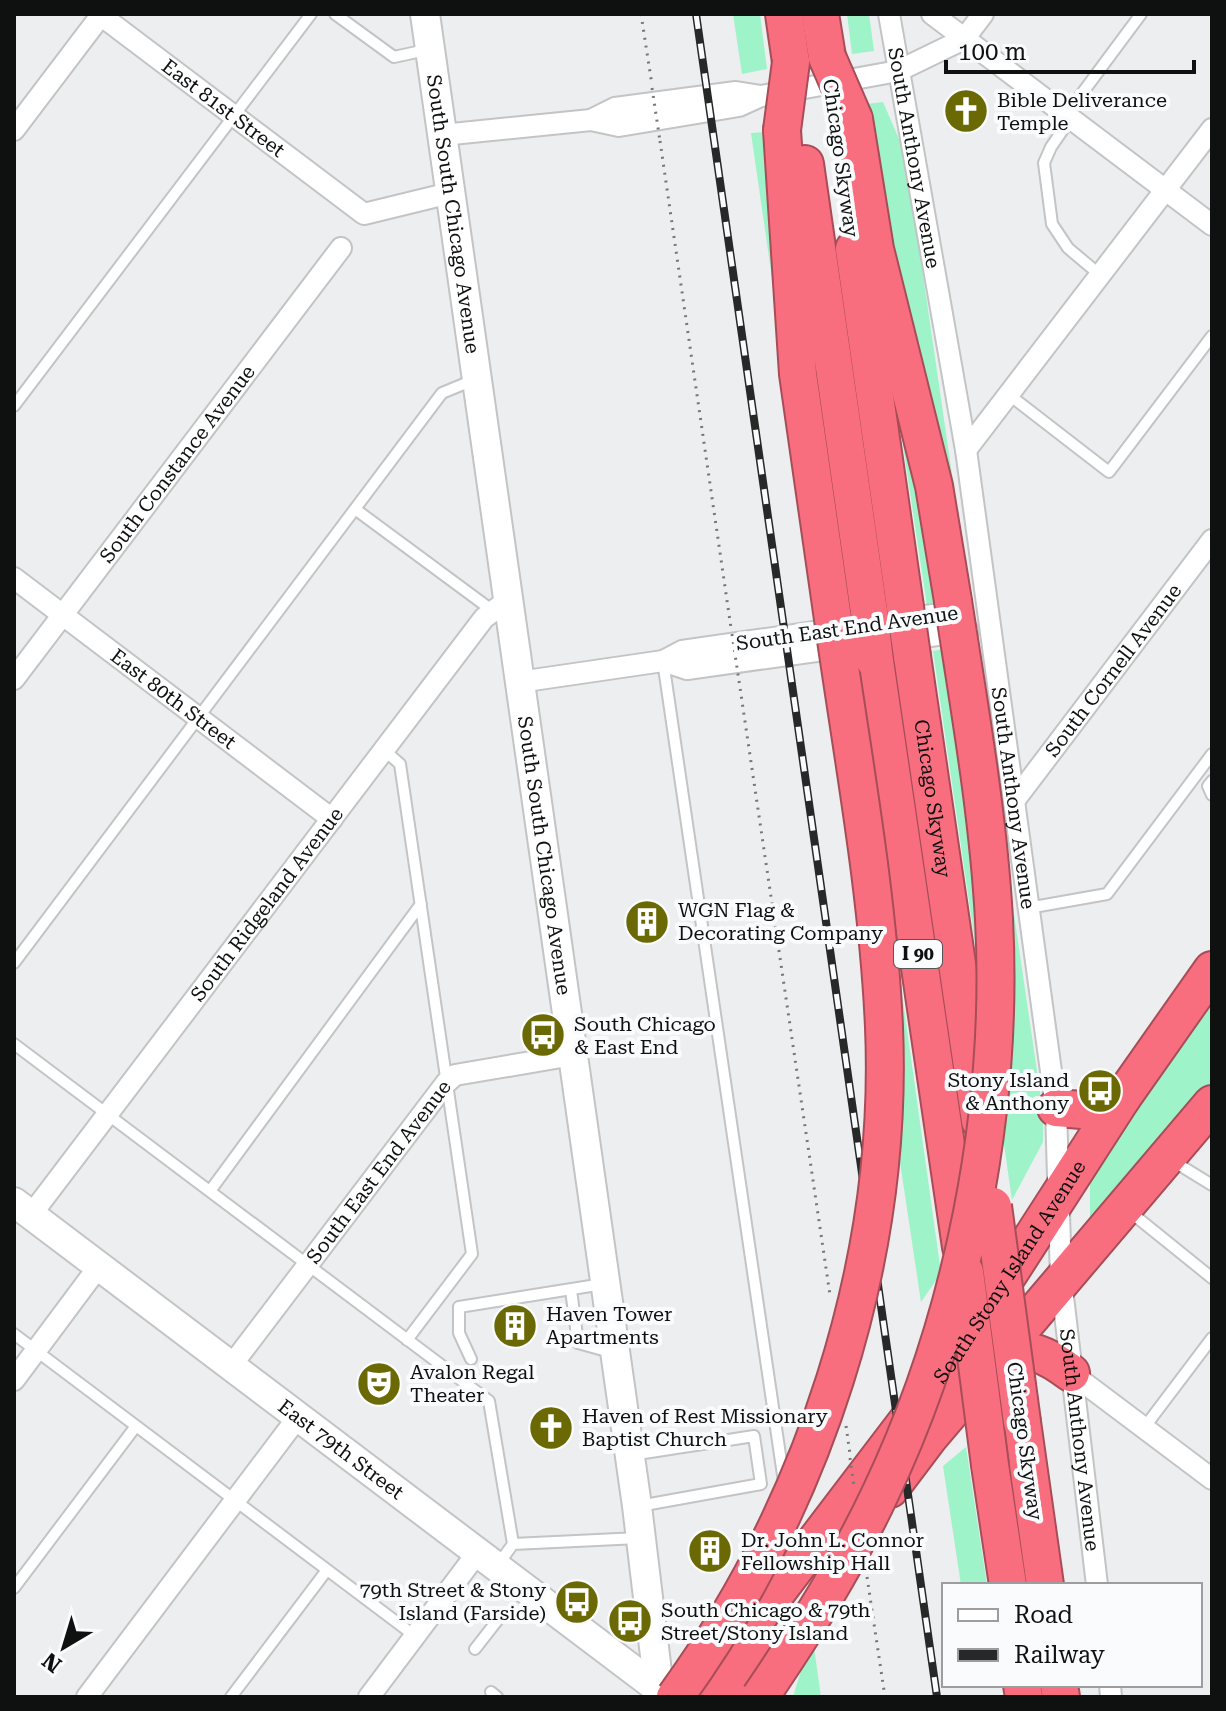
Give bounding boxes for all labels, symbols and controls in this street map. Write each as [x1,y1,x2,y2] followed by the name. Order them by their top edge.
[946,24,1194,74] scale bar
[958,38,1026,66] text: 100 m
[883,45,946,270] street label: South Anthony Avenue
[157,54,290,162] street label: East 81st Street
[422,73,485,355] street label: South South Chicago Avenue
[818,77,864,239] street label: Chicago Skyway
[942,87,990,135] church icon: Bible Deliverance Temple
[997,88,1167,135] place label: Bible Deliverance Temple
[94,360,260,568] street label: South Constance Avenue
[1040,579,1186,762] street label: South Cornell Avenue
[734,601,960,655] street label: South East End Avenue
[106,644,241,754] street label: East 80th Street
[987,685,1041,911] street label: South Anthony Avenue
[513,714,576,997] street label: South South Chicago Avenue
[909,718,956,879] street label: Chicago Skyway
[185,803,348,1006] street label: South Ridgeland Avenue
[623,898,671,946] building icon: WGN Flag & Decorating Company
[678,898,883,945] place label: WGN Flag & Decorating Company
[894,940,942,968] road number: I 90
[519,1011,567,1059] bus stop icon: South Chicago & East End
[574,1012,716,1059] place label: South Chicago & East End
[1076,1067,1124,1115] bus stop icon: Stony Island & Anthony
[948,1068,1069,1115] place label: Stony Island & Anthony
[301,1075,456,1268] street label: South East End Avenue
[928,1156,1091,1388] street label: South Stony Island Avenue
[491,1302,539,1350] building icon: Haven Tower Apartments
[546,1302,672,1349] place label: Haven Tower Apartments
[1055,1327,1105,1553] street label: South Anthony Avenue
[355,1360,403,1408] theatre icon: Avalon Regal Theater
[410,1360,534,1407] place label: Avalon Regal Theater
[1002,1360,1048,1522] street label: Chicago Skyway
[274,1394,409,1505] street label: East 79th Street
[527,1404,575,1452] church icon: Haven of Rest Missionary Baptist Church
[582,1404,828,1451] place label: Haven of Rest Missionary Baptist Church
[686,1527,734,1575] building icon: Dr. John L. Connor Fellowship Hall
[741,1528,924,1575] place label: Dr. John L. Connor Fellowship Hall
[359,1578,546,1625] place label: 79th Street & Stony Island (Farside)
[553,1578,601,1626] bus stop icon: 79th Street & Stony Island (Farside)
[942,1583,1202,1687] legend
[606,1597,654,1645] bus stop icon: South Chicago & 79th Street/Stony Island
[661,1598,871,1645] place label: South Chicago & 79th Street/Stony Island
[1014,1601,1073,1629] text: Road
[24,1607,104,1687] north arrow
[1014,1641,1105,1669] text: Railway
[38,1647,66,1677] text: N

